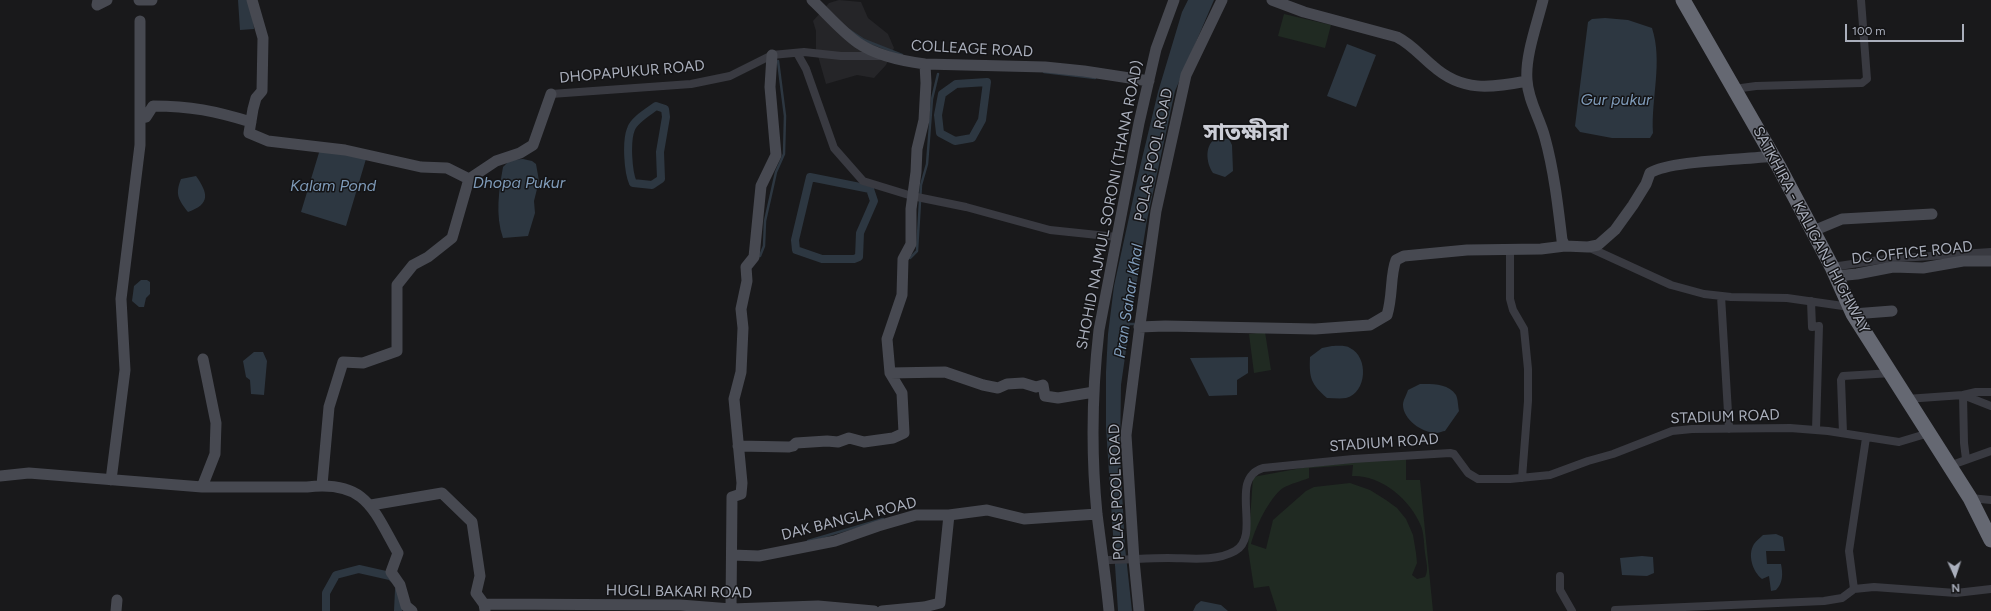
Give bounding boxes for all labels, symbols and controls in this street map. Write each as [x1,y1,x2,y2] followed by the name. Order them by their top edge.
[1847,16,1966,42] scale bar
[1852,24,1886,38] text: 100 m
[911,37,1033,61] street label: COLLEAGE ROAD
[559,57,705,87] street label: DHOPAPUKUR ROAD
[1073,59,1147,351] street label: SHOHID NAJMUL SORONI (THANA ROAD)
[1131,87,1177,223] street label: POLAS POOL ROAD
[1580,90,1652,110] water label: Gur pukur
[1204,119,1288,147] district label: সাতক্ষীরা
[1749,123,1873,337] street label: SATKHIRA - KALIGANJ HIGHWAY
[473,173,565,193] water label: Dhopa Pukur
[290,176,376,196] water label: Kalam Pond
[1851,238,1973,268] street label: DC OFFICE ROAD
[1110,242,1148,360] water label: Pran Sahar Khal
[1670,406,1780,428] street label: STADIUM ROAD
[1106,424,1128,560] street label: POLAS POOL ROAD
[1329,430,1439,456] street label: STADIUM ROAD
[779,493,919,545] street label: DAK BANGLA ROAD
[1935,555,1975,595] north arrow
[1951,581,1960,594] text: N
[606,582,752,602] street label: HUGLI BAKARI ROAD

